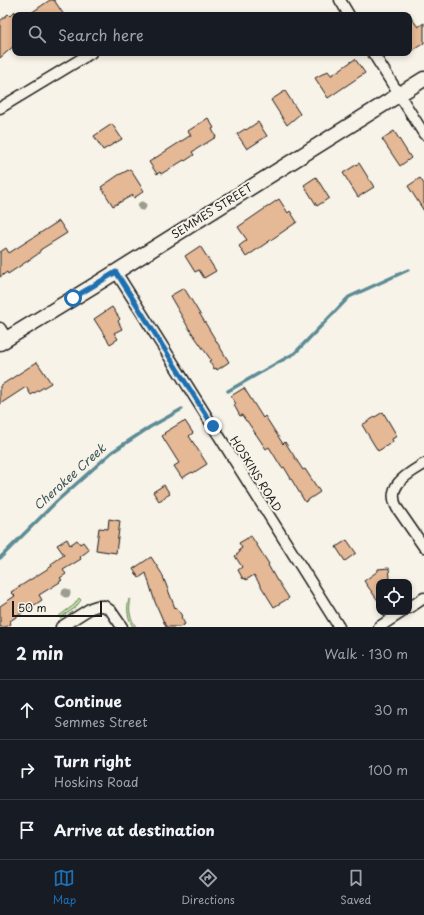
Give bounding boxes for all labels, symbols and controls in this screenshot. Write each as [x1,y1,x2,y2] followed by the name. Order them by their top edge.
[12,12,412,56] search box
[26,23,48,45] icon: search
[58,23,144,46] text: Search here
[168,178,256,243] street label: SEMMES STREET
[64,289,82,307] route start
[204,417,222,435] route end
[226,433,286,515] street label: HOSKINS ROAD
[29,438,110,514] water label: Cherokee Creek
[376,579,412,615] map controls
[376,579,412,615] button: locate
[12,599,102,618] scale bar
[18,599,47,616] text: 50 m
[16,640,63,666] text: 2 min
[325,644,408,663] text: Walk · 130 m
[54,689,122,712] text: Continue
[16,699,38,721] icon: ahead
[374,700,408,719] text: 30 m
[54,712,148,731] text: Semmes Street
[54,749,131,772] text: Turn right
[16,759,38,781] icon: right
[368,760,408,779] text: 100 m
[54,772,139,791] text: Hoskins Road
[54,818,215,841] text: Arrive at destination
[16,819,38,841] icon: arrive
[53,867,76,908] tab: Map
[181,867,235,908] tab: Directions
[340,867,371,908] tab: Saved

